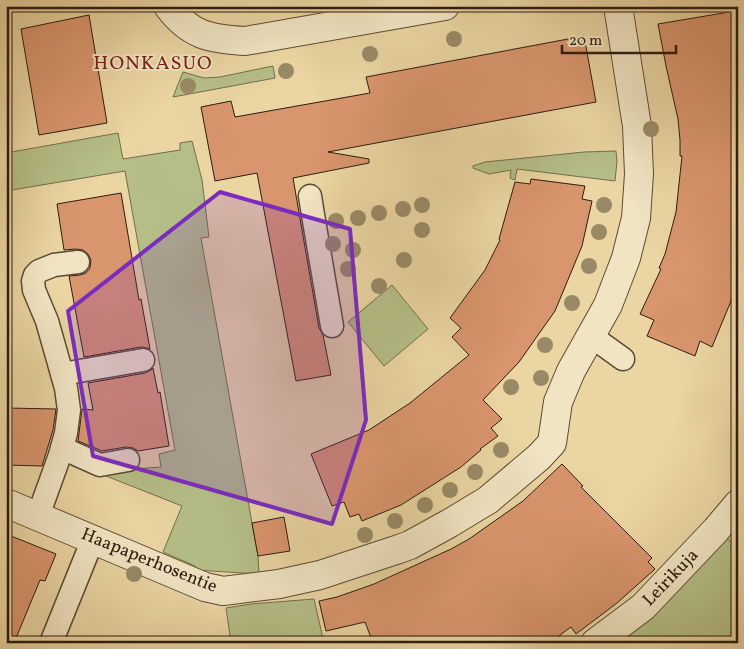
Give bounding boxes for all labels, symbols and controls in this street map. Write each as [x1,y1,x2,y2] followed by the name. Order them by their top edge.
[562,22,675,54] scale bar
[569,31,602,52] text: 20 m
[93,50,213,78] district label: HONKASUO
[77,522,221,600] street label: Haapaperhosentie
[637,544,705,612] street label: Leirikuja

